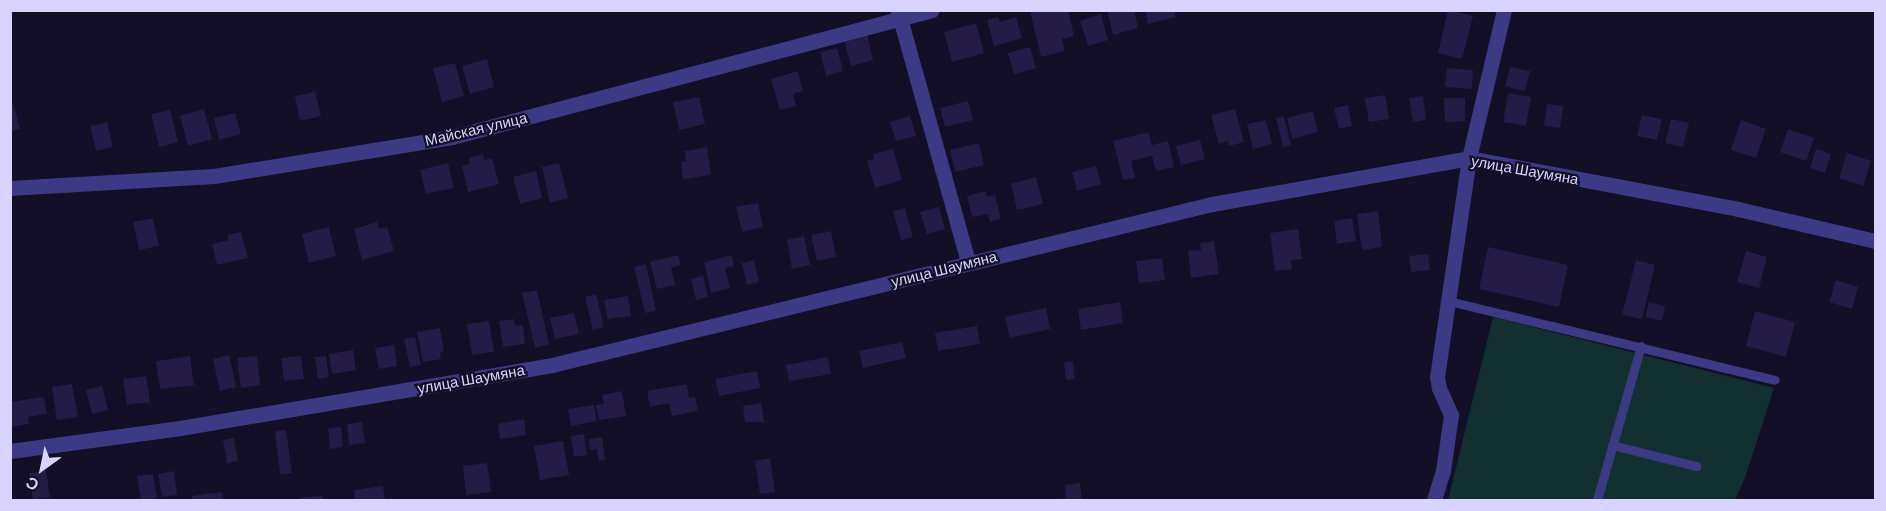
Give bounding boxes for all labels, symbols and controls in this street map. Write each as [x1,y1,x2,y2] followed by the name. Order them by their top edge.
[423,108,529,150] street label: Майская улица
[1470,152,1580,188] street label: улица Шаумяна
[889,247,999,291] street label: улица Шаумяна
[416,361,526,397] street label: улица Шаумяна
[12,439,72,499] north arrow
[22,473,42,496] text: С

